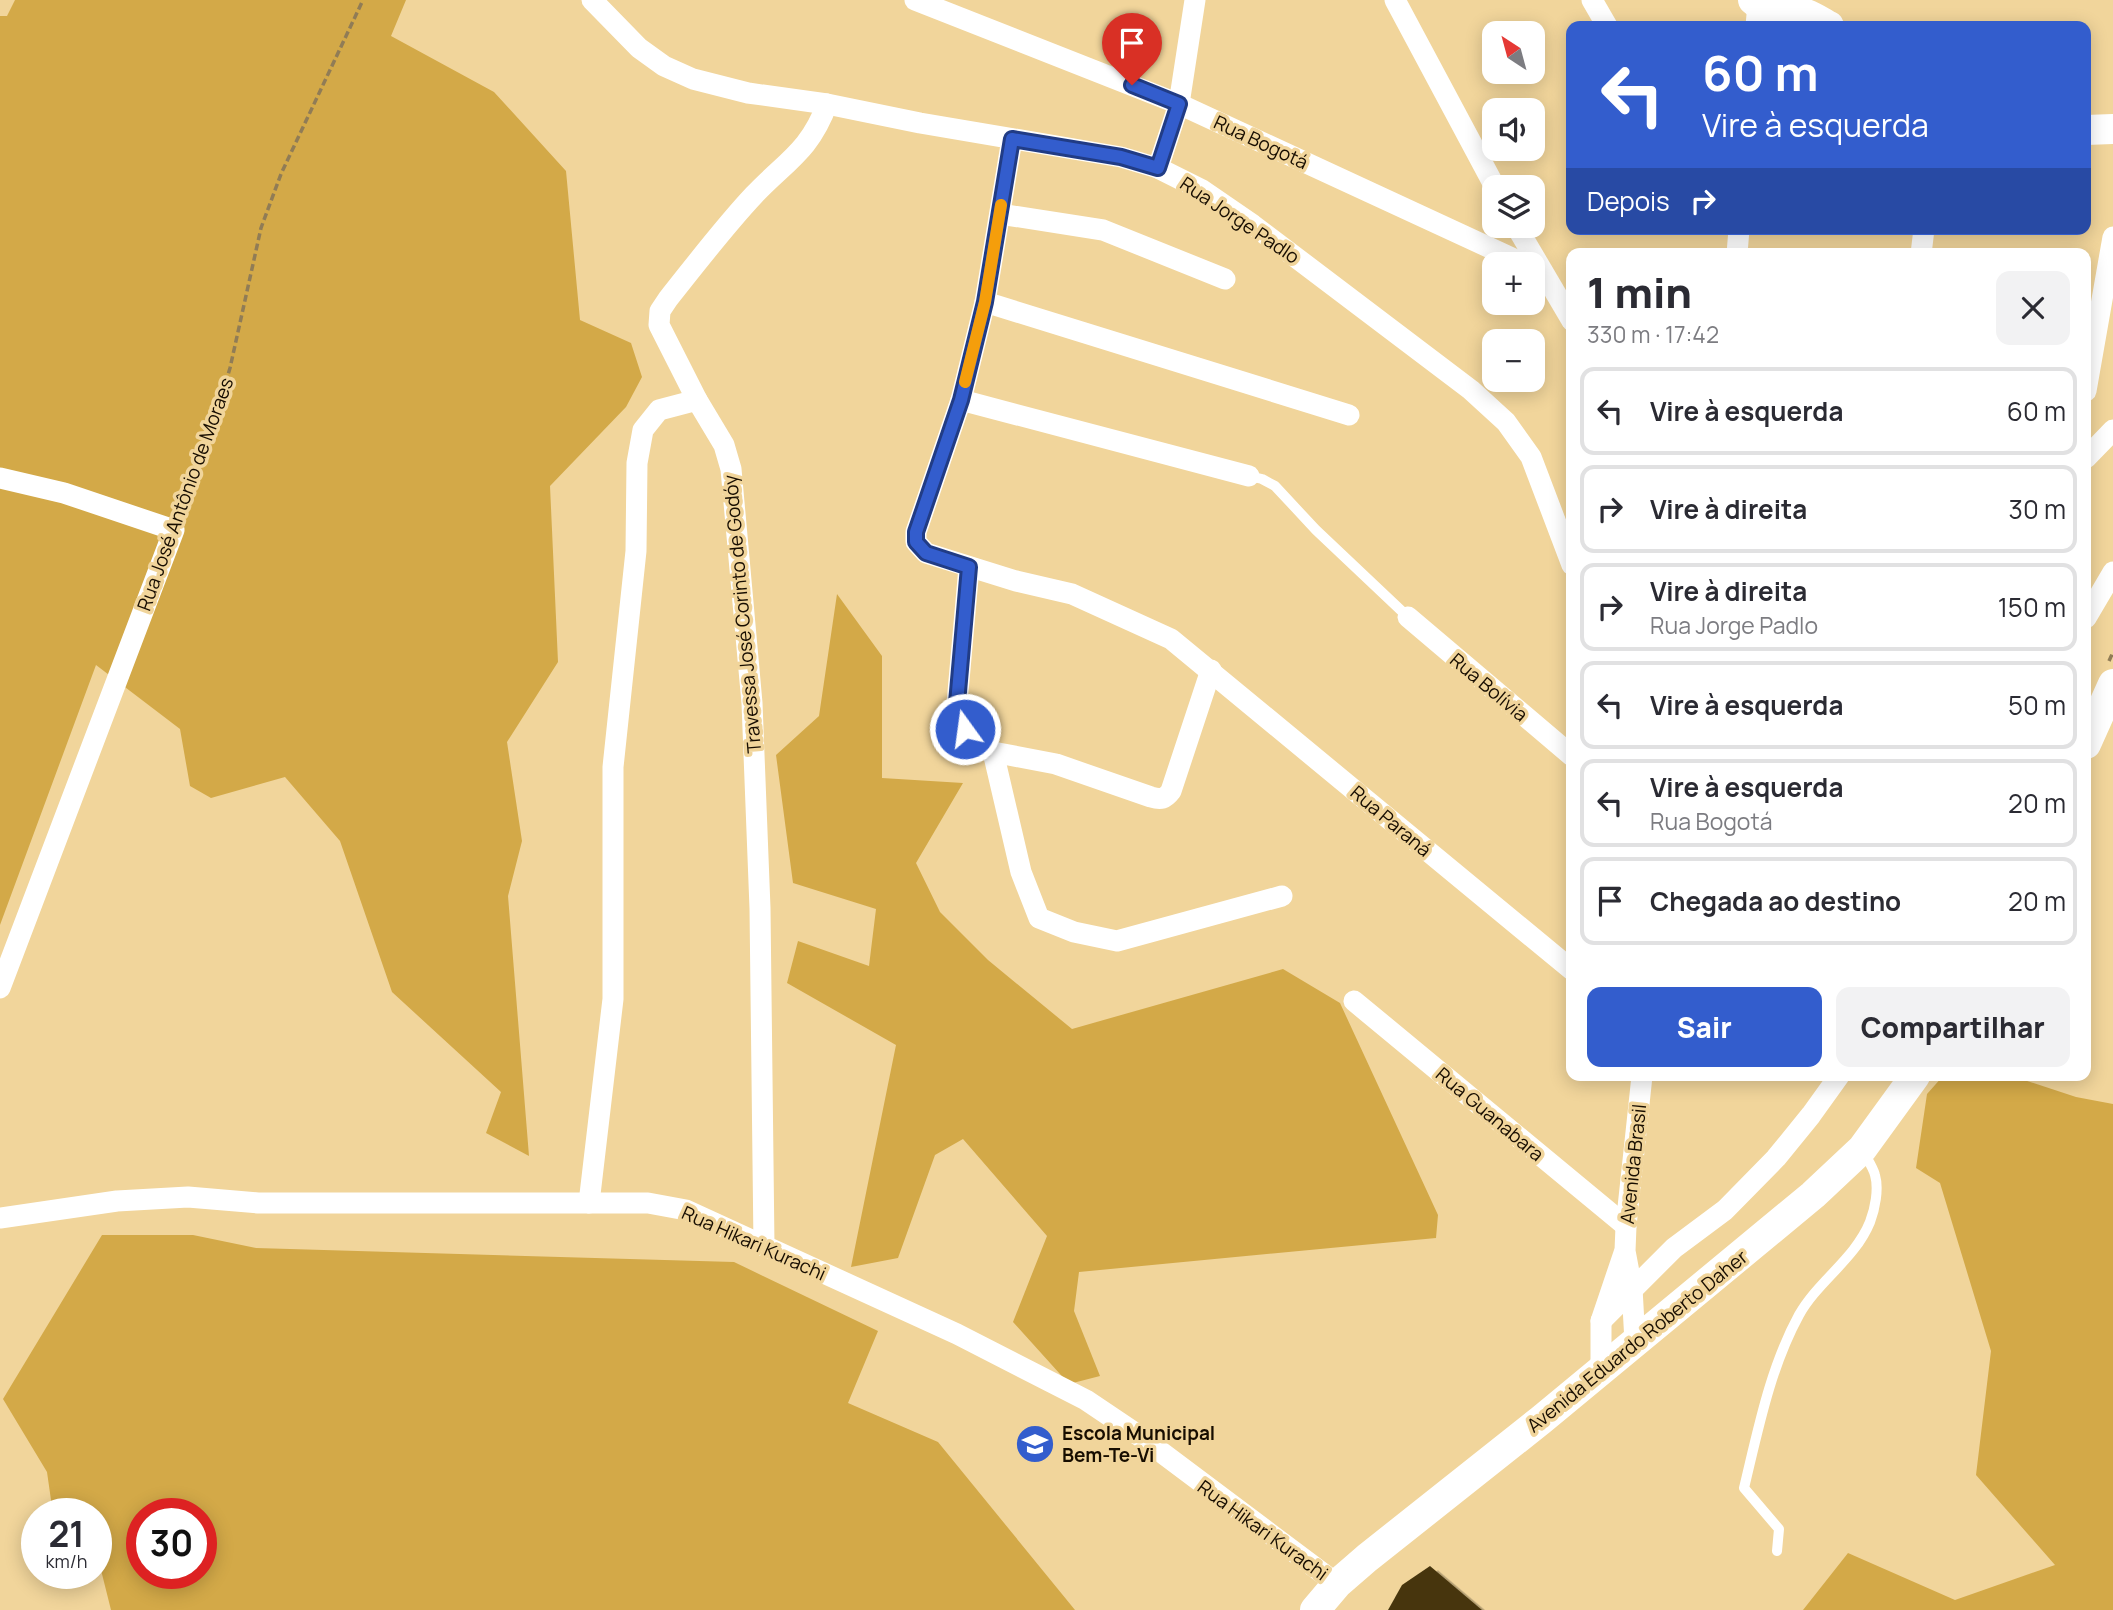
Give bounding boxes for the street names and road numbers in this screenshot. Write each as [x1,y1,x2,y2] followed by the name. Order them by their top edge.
[1210,109,1312,175] street label: Rua Bogotá
[1175,170,1305,270] street label: Rua Jorge Padlo
[131,374,239,614] street label: Rua José Antônio de Moraes
[717,474,767,754] street label: Travessa José Corinto de Godóy
[1445,647,1533,727] street label: Rua Bolívia
[1345,780,1437,862] street label: Rua Paraná
[1430,1061,1550,1167] street label: Rua Guanabara
[1614,1103,1652,1225] street label: Avenida Brasil
[678,1200,830,1286] street label: Rua Hikari Kurachi
[1521,1244,1753,1438] street label: Avenida Eduardo Roberto Daher
[1193,1474,1333,1586] street label: Rua Hikari Kurachi

